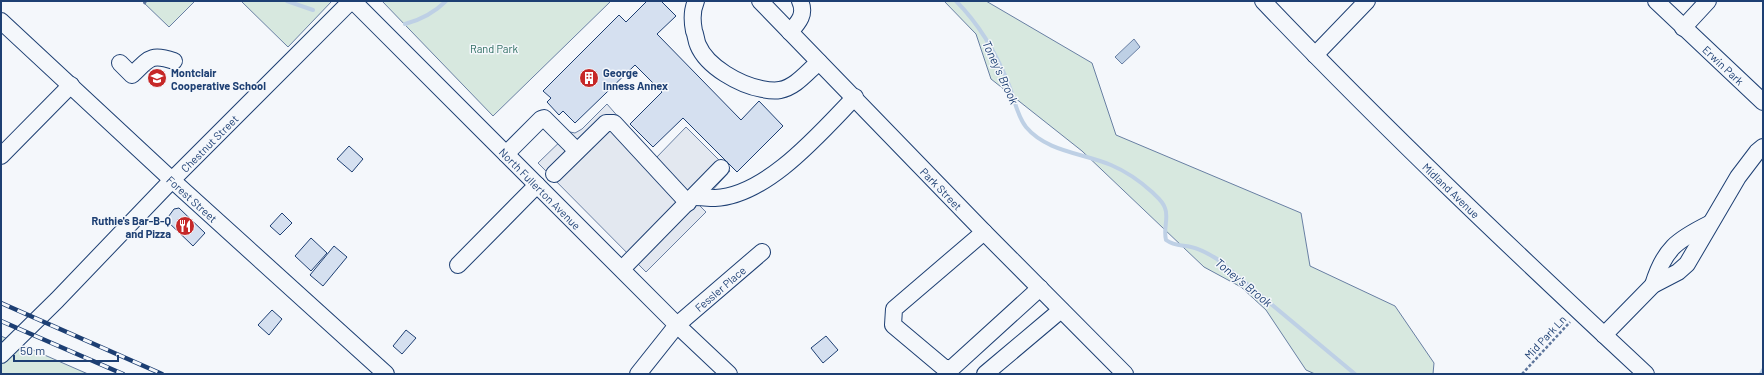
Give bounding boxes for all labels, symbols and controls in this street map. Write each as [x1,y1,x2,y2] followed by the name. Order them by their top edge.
[980,38,1022,106] water label: Toney's Brook
[470,42,518,55] park label: Rand Park
[1700,42,1747,88] street label: Erwin Park
[171,66,266,92] place label: Montclair Cooperative School
[603,66,668,92] place label: George Inness Annex
[146,67,168,89] school or university icon: Montclair Cooperative School
[578,67,600,89] building icon: George Inness Annex
[178,112,240,174] street label: Chestnut Street
[497,145,584,232] street label: North Fullerton Avenue
[1420,160,1483,221] street label: Midland Avenue
[918,164,965,212] street label: Park Street
[165,172,220,224] street label: Forest Street
[91,214,171,240] place label: Ruthie's Bar-B-Q and Pizza
[174,215,196,237] restaurant icon: Ruthie's Bar-B-Q and Pizza
[1213,255,1275,309] water label: Toney's Brook
[692,263,748,314] street label: Fessler Place
[1522,312,1569,361] street label: Mid Park Ln
[14,337,118,363] scale bar
[20,343,45,357] text: 50 m

